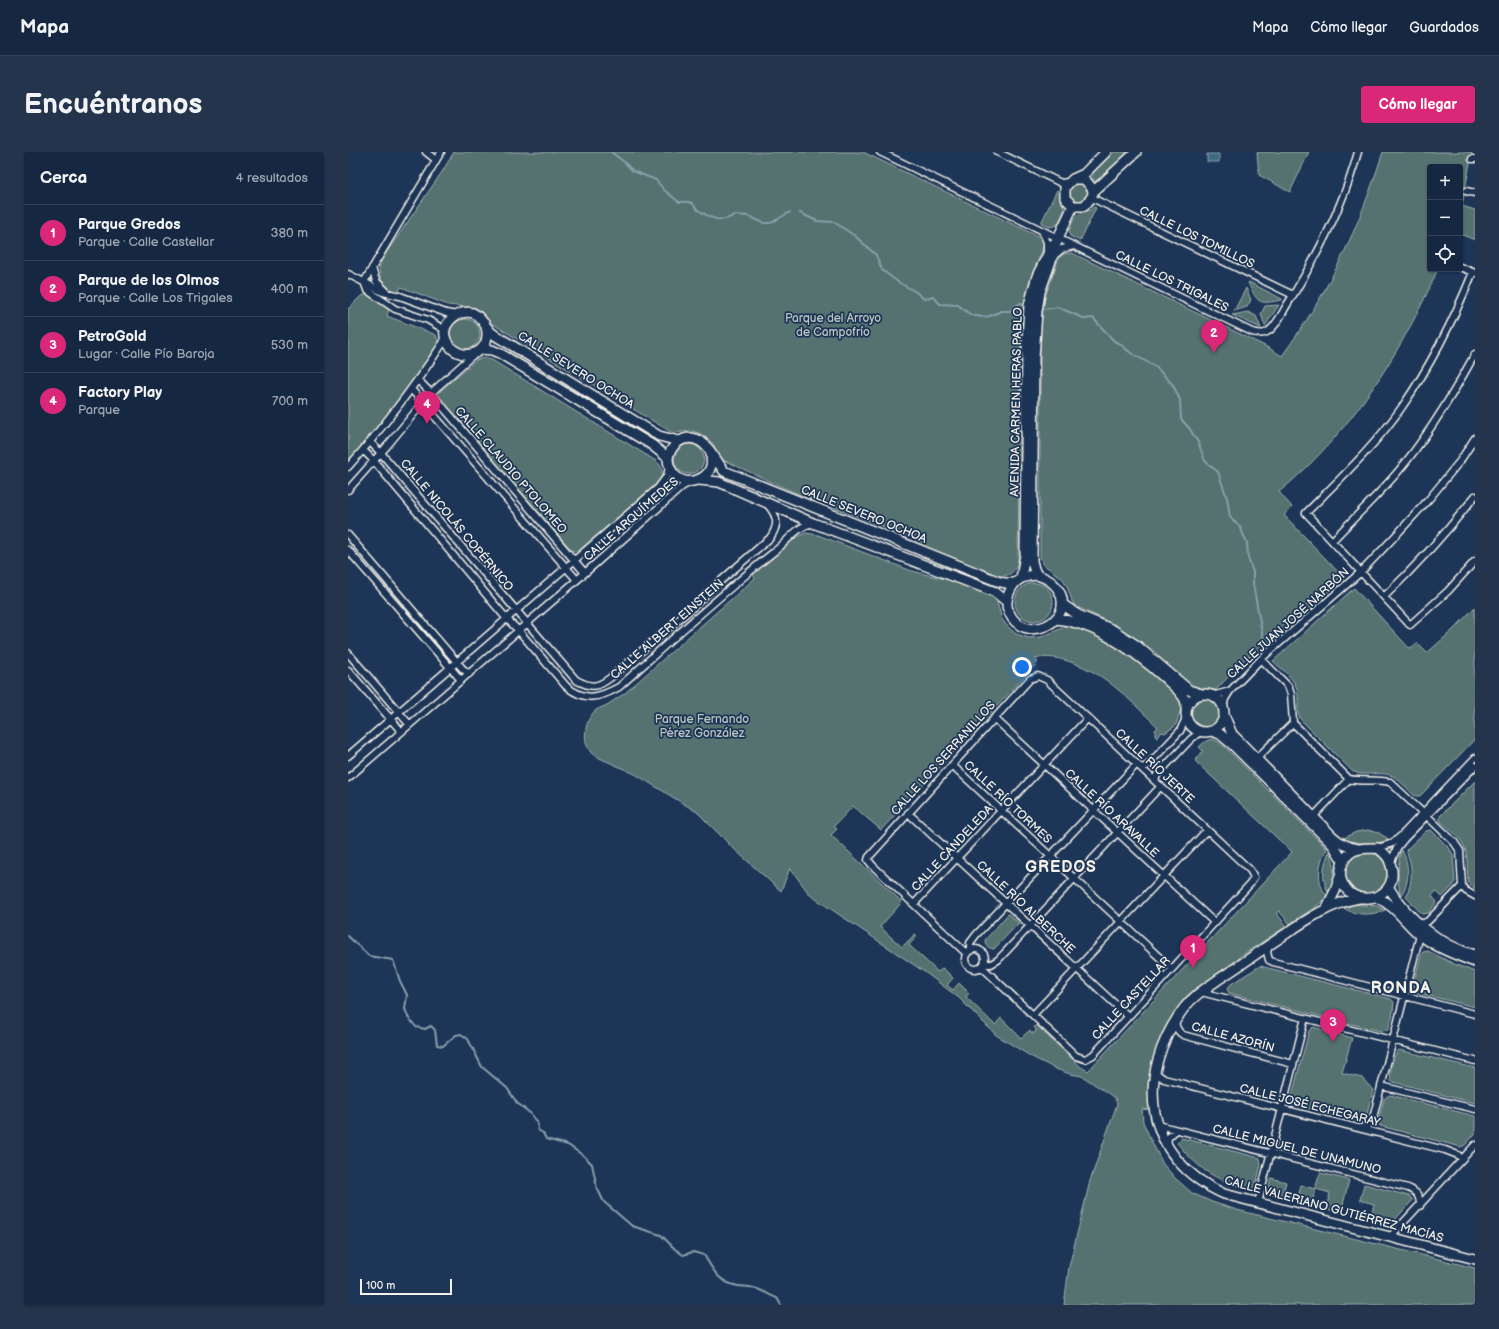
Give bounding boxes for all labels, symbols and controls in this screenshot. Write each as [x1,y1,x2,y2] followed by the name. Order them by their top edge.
[20,16,69,39] text: Mapa
[1252,19,1288,36] text: Mapa
[1310,19,1387,36] text: Cómo llegar
[1409,19,1479,36] text: Guardados
[1361,86,1475,123] button: Cómo llegar
[24,88,202,121] text: Encuéntranos
[1427,164,1463,272] map controls
[1427,164,1463,200] button: +
[40,168,87,188] text: Cerca
[236,170,308,186] text: 4 resultados
[1427,200,1463,236] button: −
[1137,203,1257,272] street label: CALLE LOS TOMILLOS
[78,215,181,234] text: Parque Gredos
[50,225,56,241] text: 1
[271,225,308,241] text: 380 m
[78,234,214,250] text: Parque · Calle Castellar
[1427,236,1463,272] button: locate
[1113,247,1231,315] street label: CALLE LOS TRIGALES
[78,271,219,290] text: Parque de los Olmos
[49,281,57,297] text: 2
[271,281,308,297] text: 400 m
[78,290,233,306] text: Parque · Calle Los Trigales
[1007,307,1026,497] street label: AVENIDA CARMEN HERAS PABLO
[785,311,881,340] park label: Parque del Arroyo de Campofrío
[1201,320,1227,353] pin: 2
[78,327,147,346] text: PetroGold
[515,328,637,413] street label: CALLE SEVERO OCHOA
[49,337,57,353] text: 3
[271,337,308,353] text: 530 m
[78,346,215,362] text: Lugar · Calle Pío Baroja
[78,383,162,402] text: Factory Play
[414,391,440,424] pin: 4
[49,393,57,409] text: 4
[272,393,308,409] text: 700 m
[78,402,120,418] text: Parque
[451,404,570,537] street label: CALLE CLAUDIO PTOLOMEO
[397,455,518,594] street label: CALLE NICOLÁS COPÉRNICO
[580,473,682,565] street label: CALLE ARQUÍMEDES
[799,482,930,547] street label: CALLE SEVERO OCHOA
[1223,563,1352,682] street label: CALLE JUAN JOSÉ NARBÓN
[607,576,727,683] street label: CALLE ALBERT EINSTEIN
[1012,657,1032,677] your location
[888,698,999,819] street label: CALLE LOS SERRANILLOS
[655,712,749,741] park label: Parque Fernando Pérez González
[1112,724,1199,807] street label: CALLE RÍO JERTE
[961,756,1056,847] street label: CALLE RÍO TORMES
[1062,764,1163,861] street label: CALLE RÍO ARAVALLE
[908,801,997,895] street label: CALLE CANDELEDA
[973,856,1080,957] street label: CALLE RÍO ALBERCHE
[1025,858,1097,877] district label: GREDOS
[1180,935,1206,968] pin: 1
[1089,953,1174,1043] street label: CALLE CASTELLAR
[1371,979,1431,998] district label: RONDA
[1320,1009,1346,1042] pin: 3
[1190,1017,1277,1056] street label: CALLE AZORÍN
[1238,1080,1383,1130] street label: CALLE JOSÉ ECHEGARAY
[1211,1121,1383,1178] street label: CALLE MIGUEL DE UNAMUNO
[1223,1171,1446,1246] street label: CALLE VALERIANO GUTIÉRREZ MACÍAS
[360,1277,452,1296] scale bar
[366,1279,395,1292] text: 100 m

